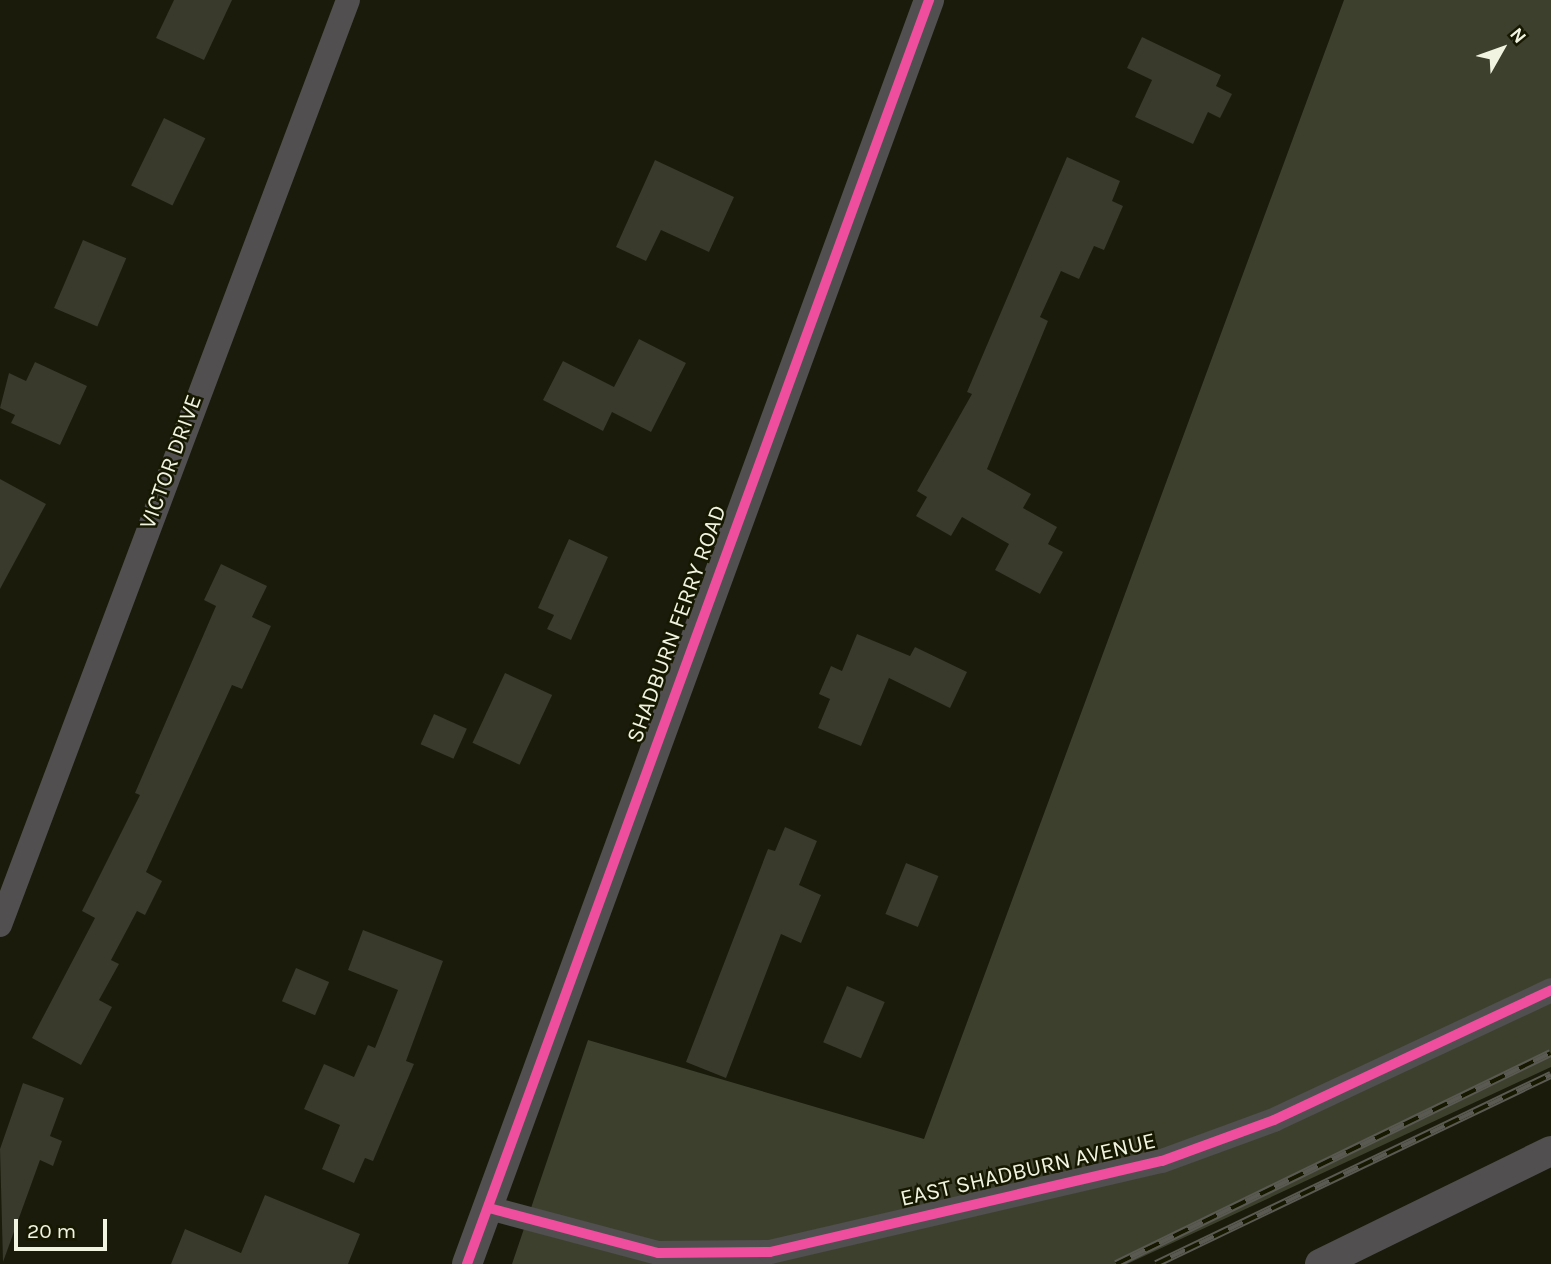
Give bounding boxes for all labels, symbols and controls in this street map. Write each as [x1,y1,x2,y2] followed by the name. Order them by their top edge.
[1467,14,1537,84] north arrow
[1505,23,1531,48] text: N
[134,391,208,533] street label: VICTOR DRIVE
[621,501,733,747] street label: SHADBURN FERRY ROAD
[898,1127,1158,1213] street label: EAST SHADBURN AVENUE
[18,1204,110,1248] scale bar
[27,1219,76,1243] text: 20 m

